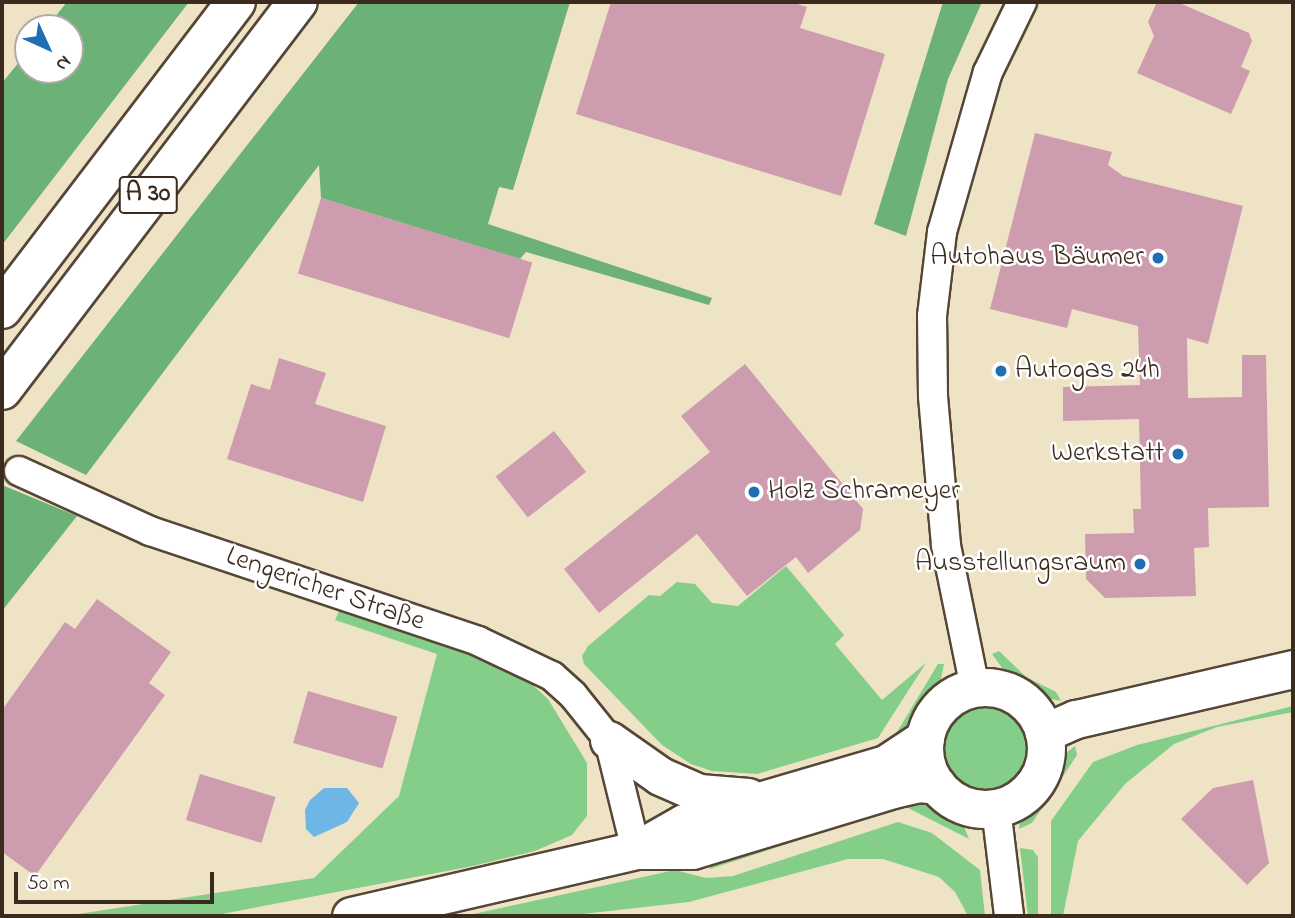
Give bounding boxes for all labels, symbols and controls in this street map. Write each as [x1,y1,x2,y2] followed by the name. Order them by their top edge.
[14,14,84,84] north arrow
[49,49,77,77] text: N
[118,172,178,218] road number: A 30
[930,241,1144,275] place label: Autohaus Bäumer
[1150,250,1166,266] marker: Autohaus Bäumer
[1015,354,1160,388] place label: Autogas 24h
[993,363,1009,379] marker: Autogas 24h
[1051,437,1164,471] place label: Werkstatt
[1170,446,1186,462] marker: Werkstatt
[768,475,960,509] place label: Holz Schrameyer
[746,484,762,500] marker: Holz Schrameyer
[221,540,429,640] street label: Lengericher Straße
[915,547,1126,581] place label: Ausstellungsraum
[1132,556,1148,572] marker: Ausstellungsraum
[18,858,217,902] scale bar
[27,869,70,899] text: 50 m

